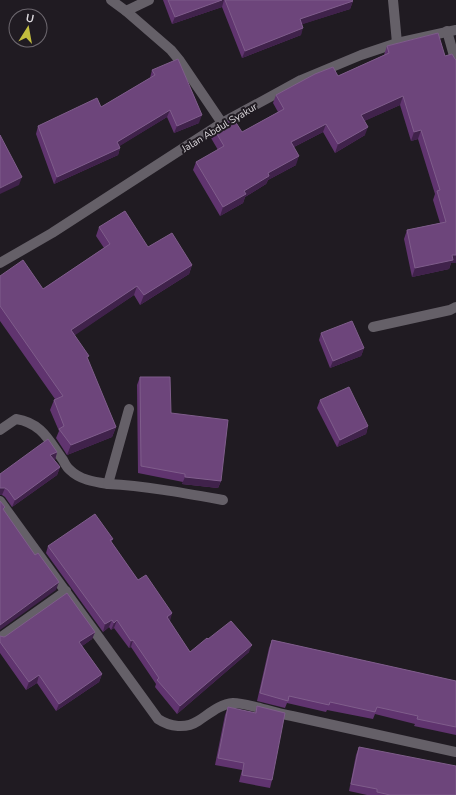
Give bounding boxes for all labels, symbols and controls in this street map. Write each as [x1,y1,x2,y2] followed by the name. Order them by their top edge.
[8,8,48,48] north arrow
[24,11,35,27] text: U
[178,100,260,156] street label: Jalan Abdul Syakur

